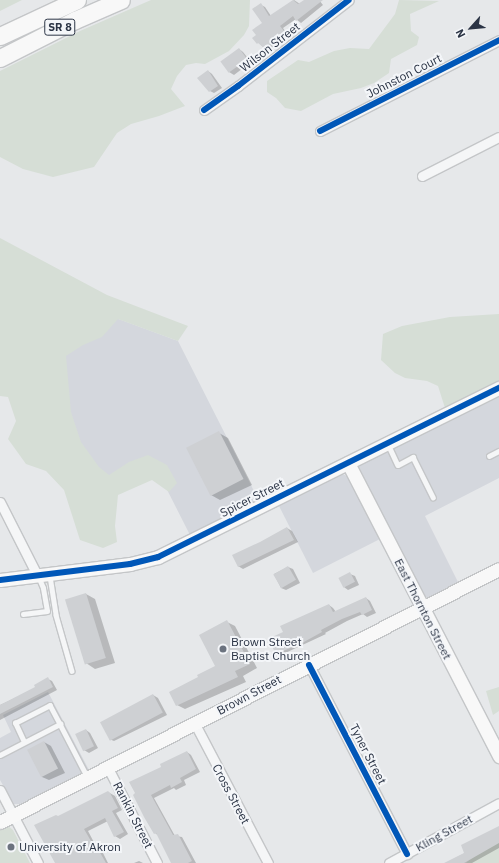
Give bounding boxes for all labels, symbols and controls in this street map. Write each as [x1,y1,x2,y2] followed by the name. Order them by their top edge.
[451,8,491,48] north arrow
[44,18,76,36] road number: SR 8
[237,19,303,75] street label: Wilson Street
[452,27,468,40] text: N
[364,51,444,101] street label: Johnston Court
[218,476,286,520] street label: Spicer Street
[391,556,455,662] street label: East Thornton Street
[231,635,310,663] place label: Brown Street Baptist Church
[218,644,228,654] marker: Brown Street Baptist Church
[214,672,284,718] street label: Brown Street
[347,721,389,787] street label: Tyner Street
[209,762,253,826] street label: Cross Street
[110,779,156,851] street label: Rankin Street
[413,811,475,855] street label: Kling Street
[19,840,121,854] place label: University of Akron
[6,842,16,852] marker: University of Akron

